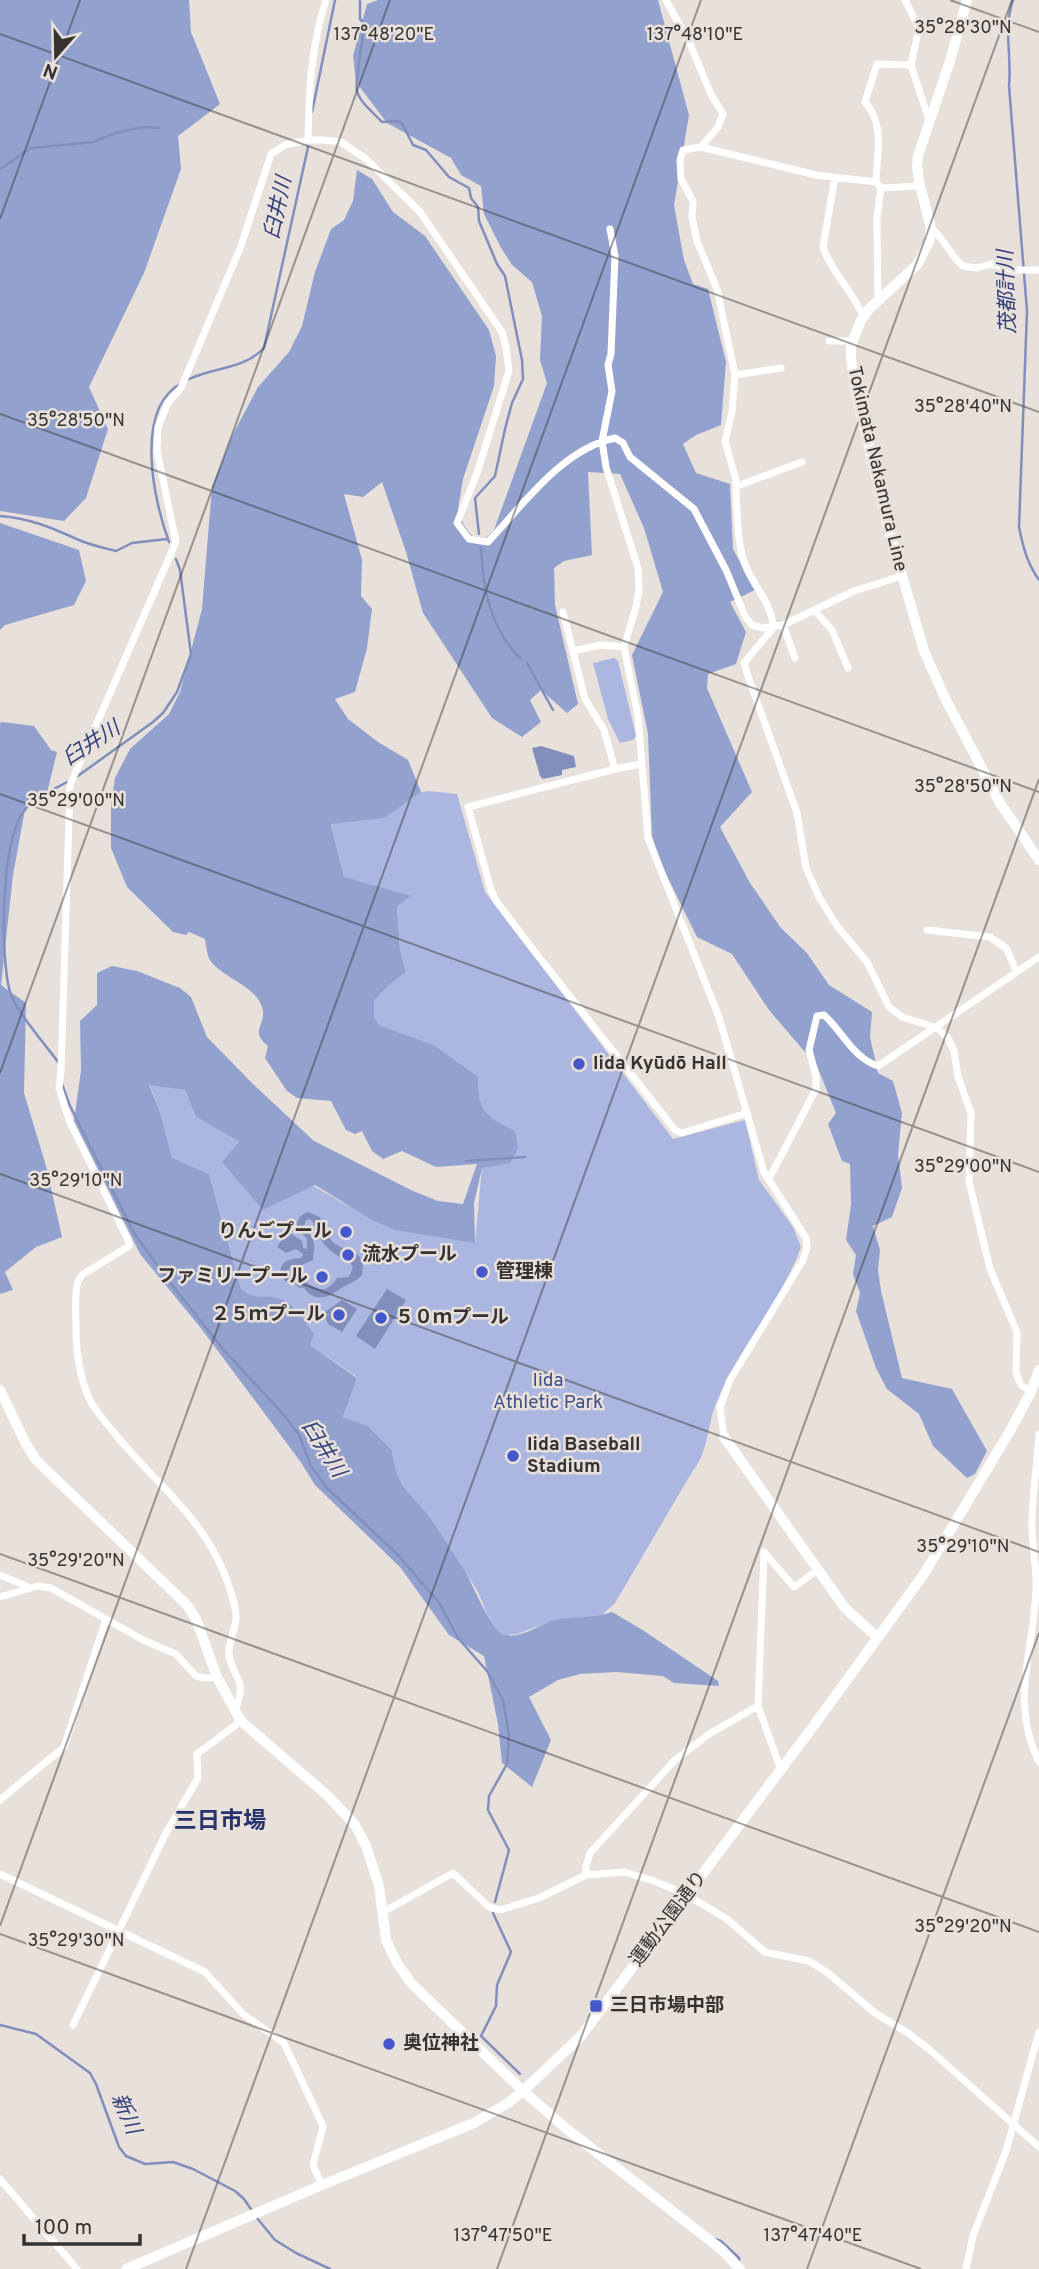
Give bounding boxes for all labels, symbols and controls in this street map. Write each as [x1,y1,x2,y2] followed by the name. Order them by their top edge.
[914,17,1012,40] text: 35°28'30"N
[21,21,91,91] north arrow
[334,24,434,47] text: 137°48'20"E
[647,24,743,47] text: 137°48'10"E
[40,56,61,84] text: N
[259,172,299,242] water label: 臼井川
[993,248,1023,334] water label: 茂都計川
[842,364,912,574] street label: Tokimata Nakamura Line
[914,396,1012,419] text: 35°28'40"N
[27,410,125,433] text: 35°28'50"N
[58,714,127,772] water label: 臼井川
[914,776,1012,799] text: 35°28'50"N
[27,790,125,813] text: 35°29'00"N
[593,1052,727,1076] place label: Iida Kyūdō Hall
[571,1056,587,1072] marker: Iida Kyūdō Hall
[914,1156,1012,1179] text: 35°29'00"N
[29,1170,123,1193] text: 35°29'10"N
[218,1220,332,1244] place label: りんごプール
[338,1224,354,1240] marker: りんごプール
[362,1243,457,1267] place label: 流水プール
[340,1247,356,1263] marker: 流水プール
[496,1260,553,1284] place label: 管理棟
[474,1264,490,1280] marker: 管理棟
[157,1265,308,1289] place label: ファミリープール
[314,1269,330,1285] marker: ファミリープール
[211,1303,325,1327] place label: ２５ｍプール
[395,1306,509,1330] place label: ５０ｍプール
[331,1307,347,1323] marker: ２５ｍプール
[373,1310,389,1326] marker: ５０ｍプール
[493,1369,603,1415] park label: Iida Athletic Park
[295,1415,352,1485] water label: 臼井川
[527,1433,641,1479] place label: Iida Baseball Stadium
[505,1448,521,1464] marker: Iida Baseball Stadium
[916,1536,1010,1559] text: 35°29'10"N
[27,1550,125,1573] text: 35°29'20"N
[174,1808,266,1837] district label: 三日市場
[625,1866,713,1972] street label: 運動公園通り
[914,1916,1012,1939] text: 35°29'20"N
[27,1930,125,1953] text: 35°29'30"N
[610,1994,724,2018] place label: 三日市場中部
[588,1998,604,2014] marker: 三日市場中部
[403,2032,479,2056] place label: 奥位神社
[381,2036,397,2052] marker: 奥位神社
[104,2089,147,2141] water label: 新川
[24,2202,140,2246] scale bar
[35,2215,92,2242] text: 100 m
[453,2225,553,2248] text: 137°47'50"E
[763,2225,863,2248] text: 137°47'40"E

